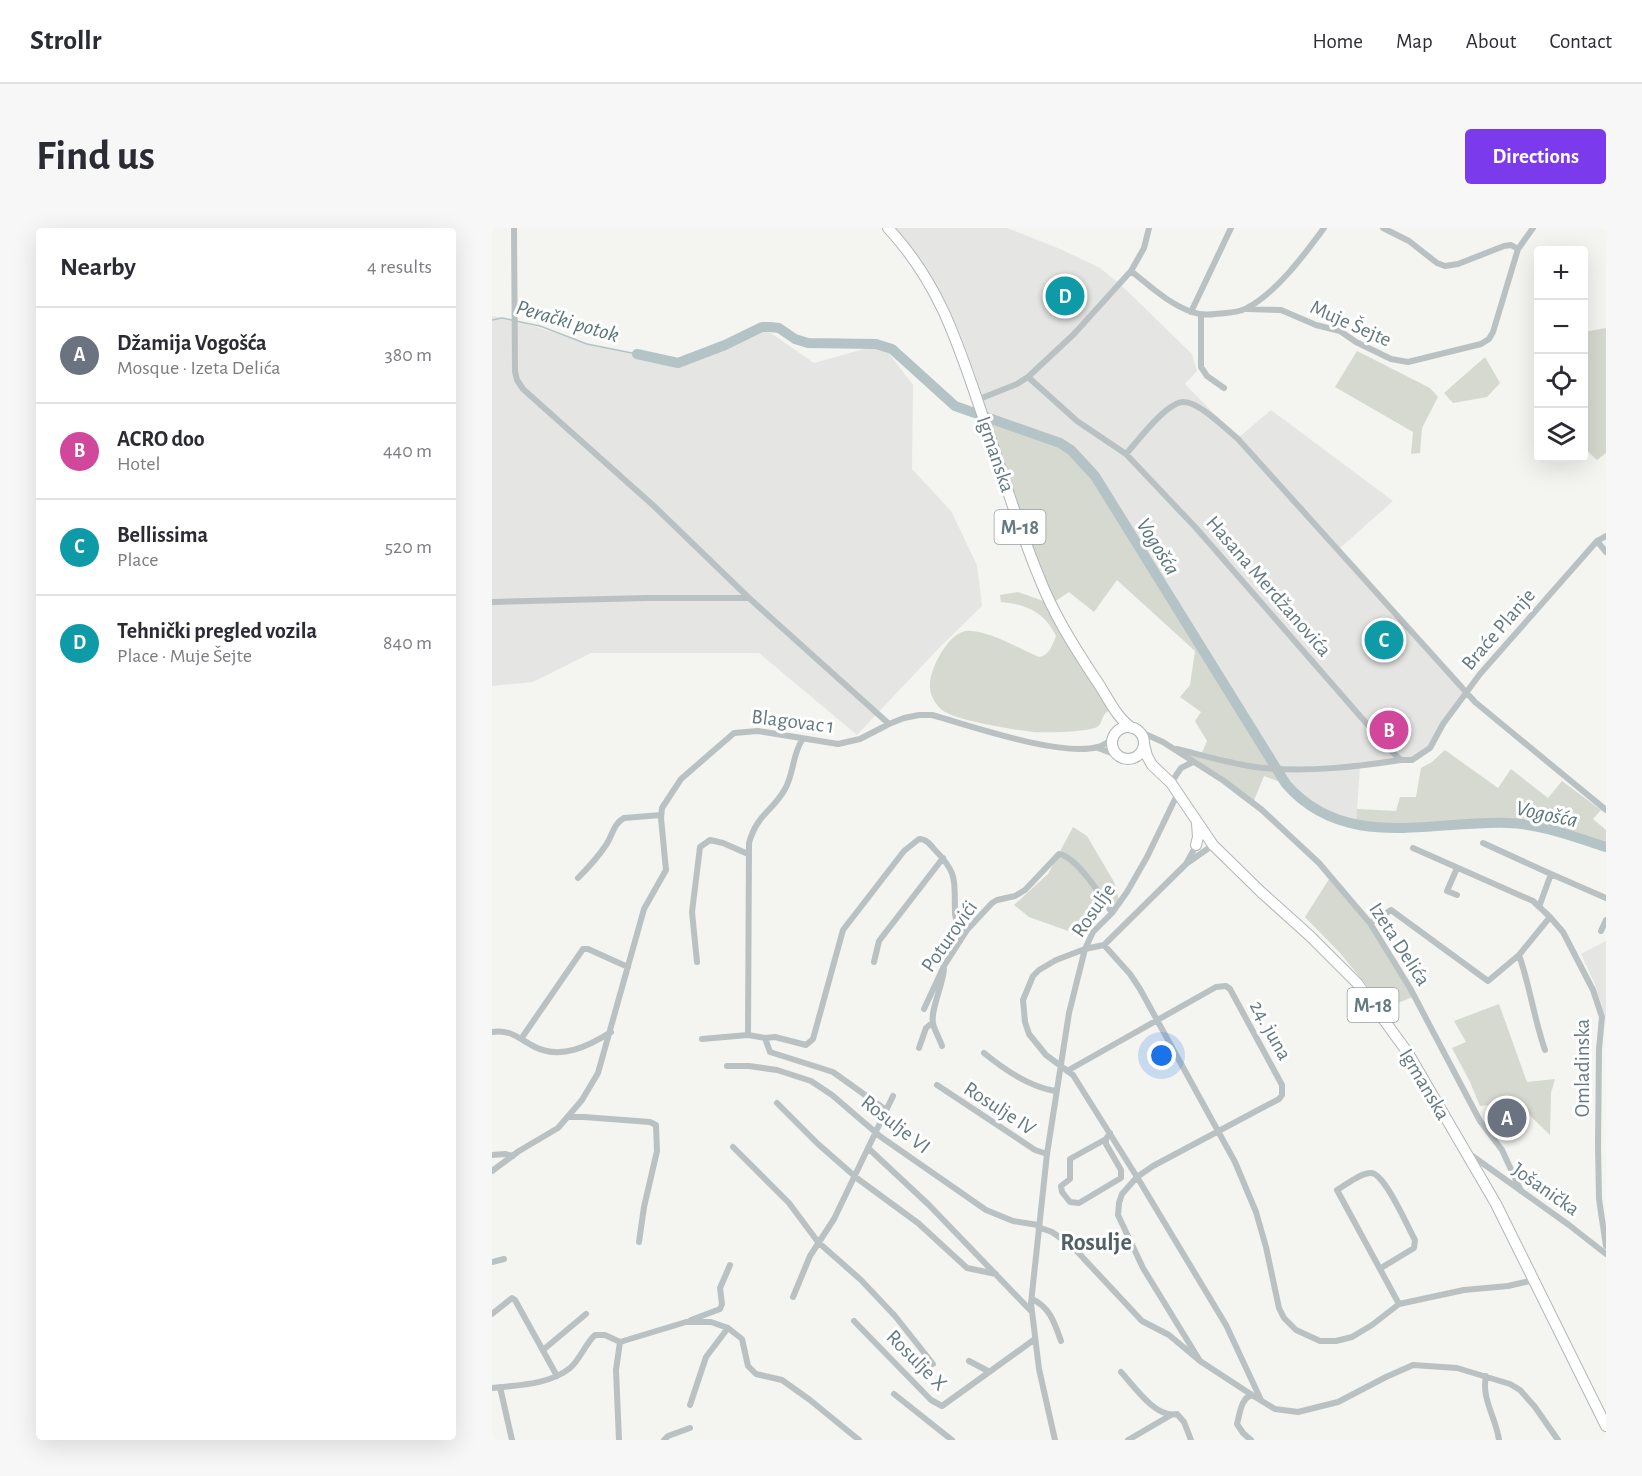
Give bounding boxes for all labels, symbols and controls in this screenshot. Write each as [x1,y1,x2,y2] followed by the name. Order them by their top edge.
[30,27,101,55] text: Strollr
[1312,31,1363,52] text: Home
[1396,31,1433,52] text: Map
[1466,31,1516,52] text: About
[1549,31,1612,52] text: Contact
[1465,129,1606,184] button: Directions
[36,135,155,177] text: Find us
[1534,246,1588,462] map controls
[1534,246,1588,300] button: +
[60,254,136,280] text: Nearby
[367,257,432,277] text: 4 results
[1046,274,1084,318] pin: D
[1307,294,1395,351] street label: Muje Šejte
[514,296,622,347] water label: Perački potok
[1534,300,1588,354] button: −
[117,332,267,354] text: Džamija Vogošća
[74,345,86,365] text: A
[384,345,432,365] text: 380 m
[1534,354,1588,408] button: locate
[117,358,281,378] text: Mosque · Izeta Delića
[1534,408,1588,462] button: layers
[973,413,1018,495] street label: Igmanska
[117,428,205,450] text: ACRO doo
[74,441,85,461] text: B
[383,441,432,461] text: 440 m
[117,454,160,474] text: Hotel
[994,510,1046,544] road number: M-18
[1202,512,1335,661] street label: Hasana Merdžanovića
[1132,514,1184,579] water label: Vogošća
[117,524,208,546] text: Bellissima
[74,537,85,557] text: C
[385,537,432,557] text: 520 m
[117,550,158,570] text: Place
[1458,585,1539,674] street label: Braće Planje
[1364,618,1404,662] pin: C
[117,620,317,642] text: Tehnički pregled vozila
[73,633,86,653] text: D
[383,633,432,653] text: 840 m
[117,646,252,666] text: Place · Muje Šejte
[750,706,836,737] street label: Blagovac 1
[1370,708,1408,752] pin: B
[1514,797,1580,831] water label: Vogošća
[1068,880,1119,941] street label: Rosulje
[917,897,981,976] street label: Poturovići
[1365,899,1434,990] street label: Izeta Delića
[1348,988,1398,1022] road number: M-18
[1246,997,1296,1064] street label: 24. juna
[1572,1018,1593,1117] street label: Omladinska
[1147,1041,1176,1070] your location
[1395,1045,1454,1124] street label: Igmanska
[960,1078,1039,1139] street label: Rosulje IV
[857,1091,934,1158] street label: Rosulje VI
[1488,1096,1526,1140] pin: A
[1508,1159,1583,1220] street label: Jošanička
[1060,1231,1132,1255] district label: Rosulje
[882,1326,951,1395] street label: Rosulje X

